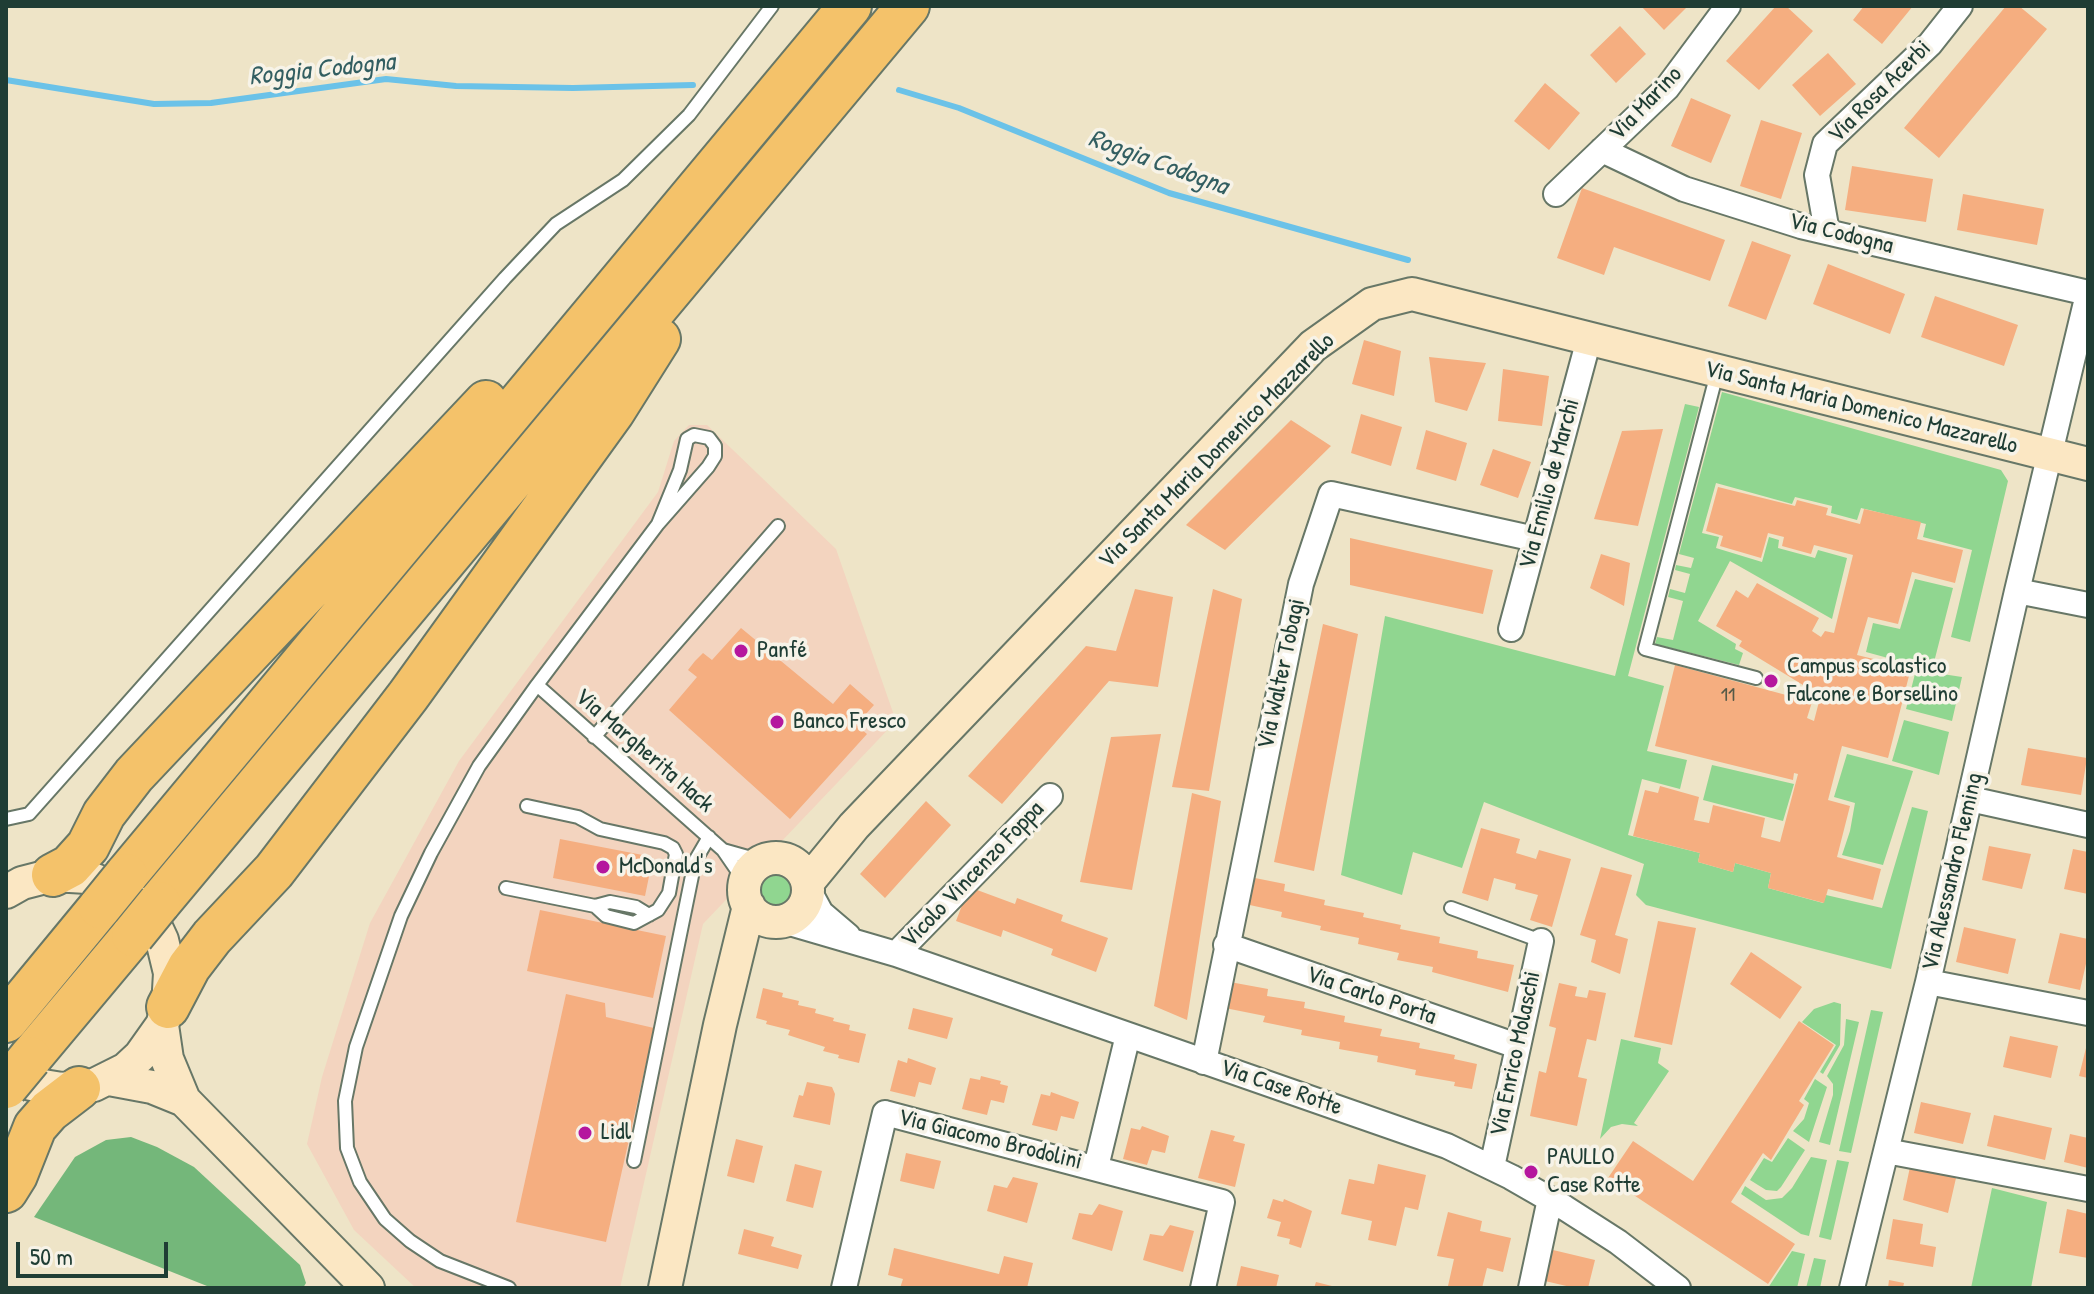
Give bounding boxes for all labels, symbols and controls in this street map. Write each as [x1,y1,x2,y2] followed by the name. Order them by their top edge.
[1823,35,1937,149] street label: Via Rosa Acerbi
[248,47,396,93] water label: Roggia Codogna
[1603,61,1689,147] street label: Via Marino
[1084,123,1232,203] water label: Roggia Codogna
[1786,207,1896,261] street label: Via Codogna
[1093,327,1341,575] street label: Via Santa Maria Domenico Mazzarello
[1701,355,2021,461] street label: Via Santa Maria Domenico Mazzarello
[1513,396,1587,572] street label: Via Emilio de Marchi
[1252,596,1312,752] street label: Via Walter Tobagi
[757,637,807,665] place label: Panfé
[732,642,750,660] marker: Panfé
[1787,653,1958,709] place label: Campus scolastico Falcone e Borsellino
[1762,672,1780,690] marker: Campus scolastico Falcone e Borsellino
[569,683,719,819] street label: Via Margherita Hack
[1721,684,1735,708] house number: 11
[793,708,906,736] place label: Banco Fresco
[768,713,786,731] marker: Banco Fresco
[1916,770,1990,974] street label: Via Alessandro Fleming
[896,796,1050,954] street label: Vicolo Vincenzo Foppa
[619,853,713,881] place label: McDonald's
[594,858,612,876] marker: McDonald's
[1302,960,1440,1032] street label: Via Carlo Porta
[1484,969,1548,1139] street label: Via Enrico Molaschi
[1216,1054,1346,1122] street label: Via Case Rotte
[895,1103,1085,1177] street label: Via Giacomo Brodolini
[601,1119,631,1147] place label: Lidl
[576,1124,594,1142] marker: Lidl
[1547,1144,1641,1200] place label: PAULLO Case Rotte
[1522,1163,1540,1181] marker: PAULLO Case Rotte
[20,1226,172,1276] scale bar
[30,1240,73,1272] text: 50 m

